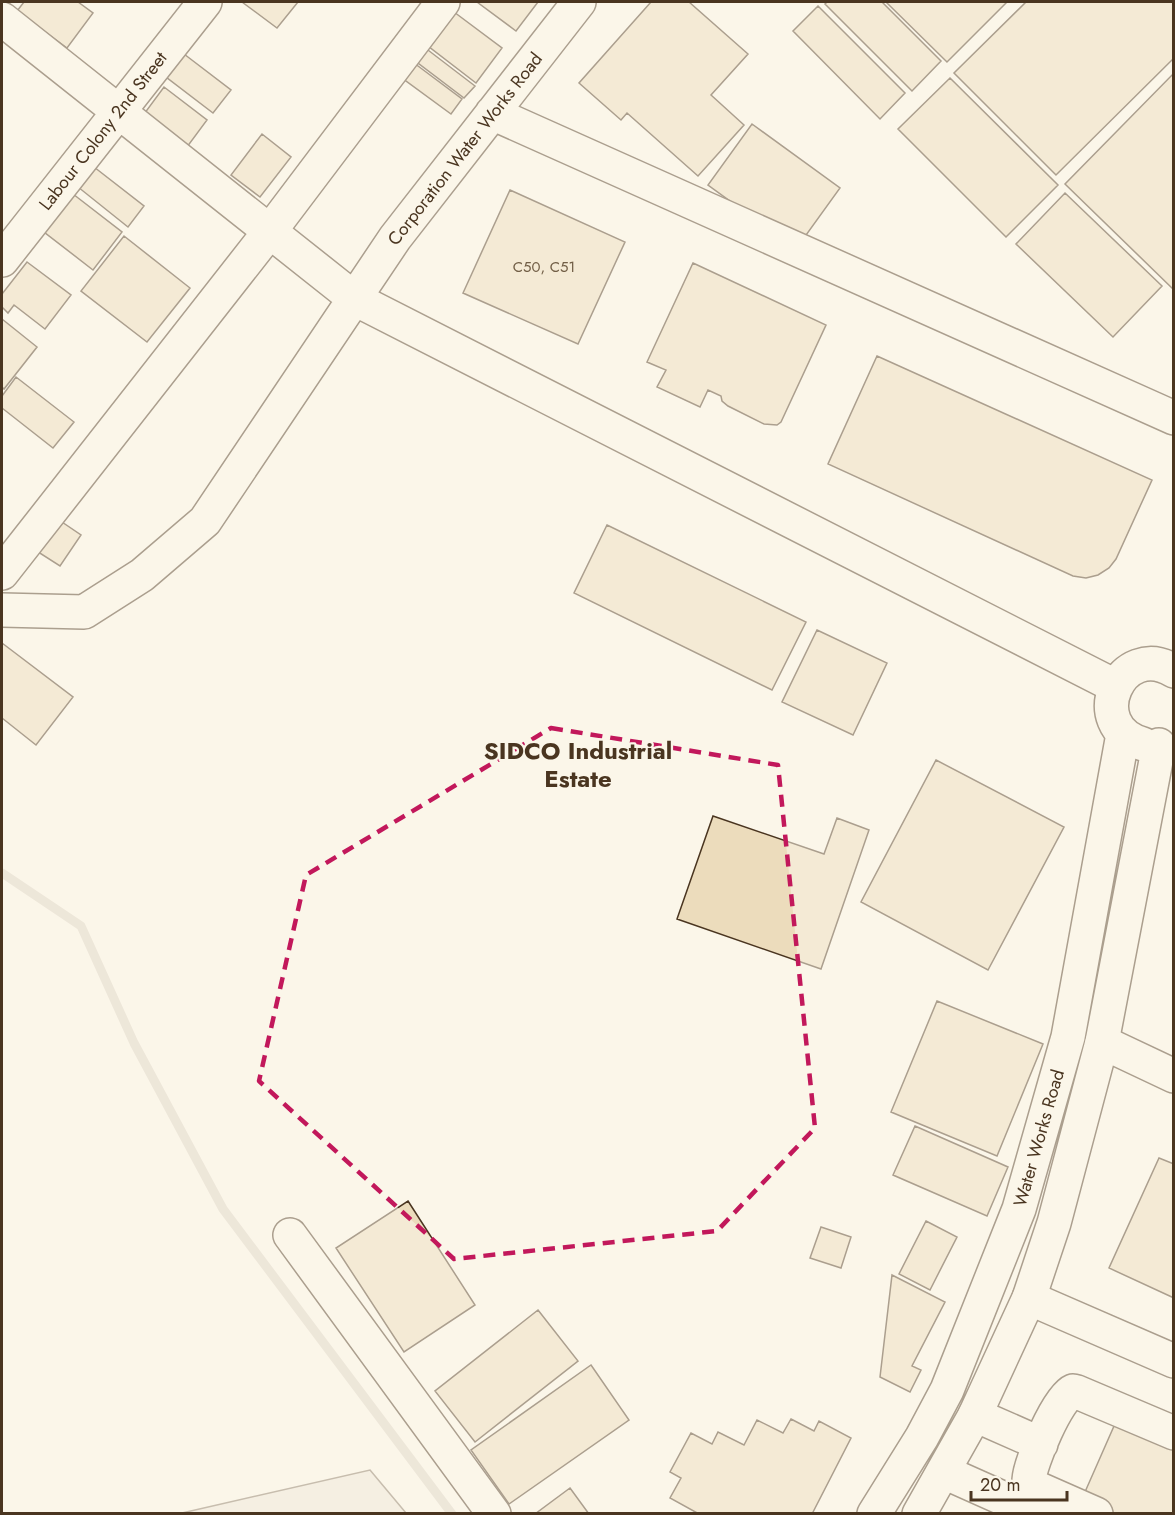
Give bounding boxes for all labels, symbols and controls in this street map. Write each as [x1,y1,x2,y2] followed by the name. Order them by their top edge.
[33,46,174,216] street label: Labour Colony 2nd Street
[381,47,549,251] street label: Corporation Water Works Road
[513,256,575,278] house number: C50, C51
[484,733,672,796] district label: SIDCO Industrial Estate
[1007,1066,1071,1210] street label: Water Works Road
[971,1464,1067,1502] scale bar
[980,1472,1020,1498] text: 20 m

